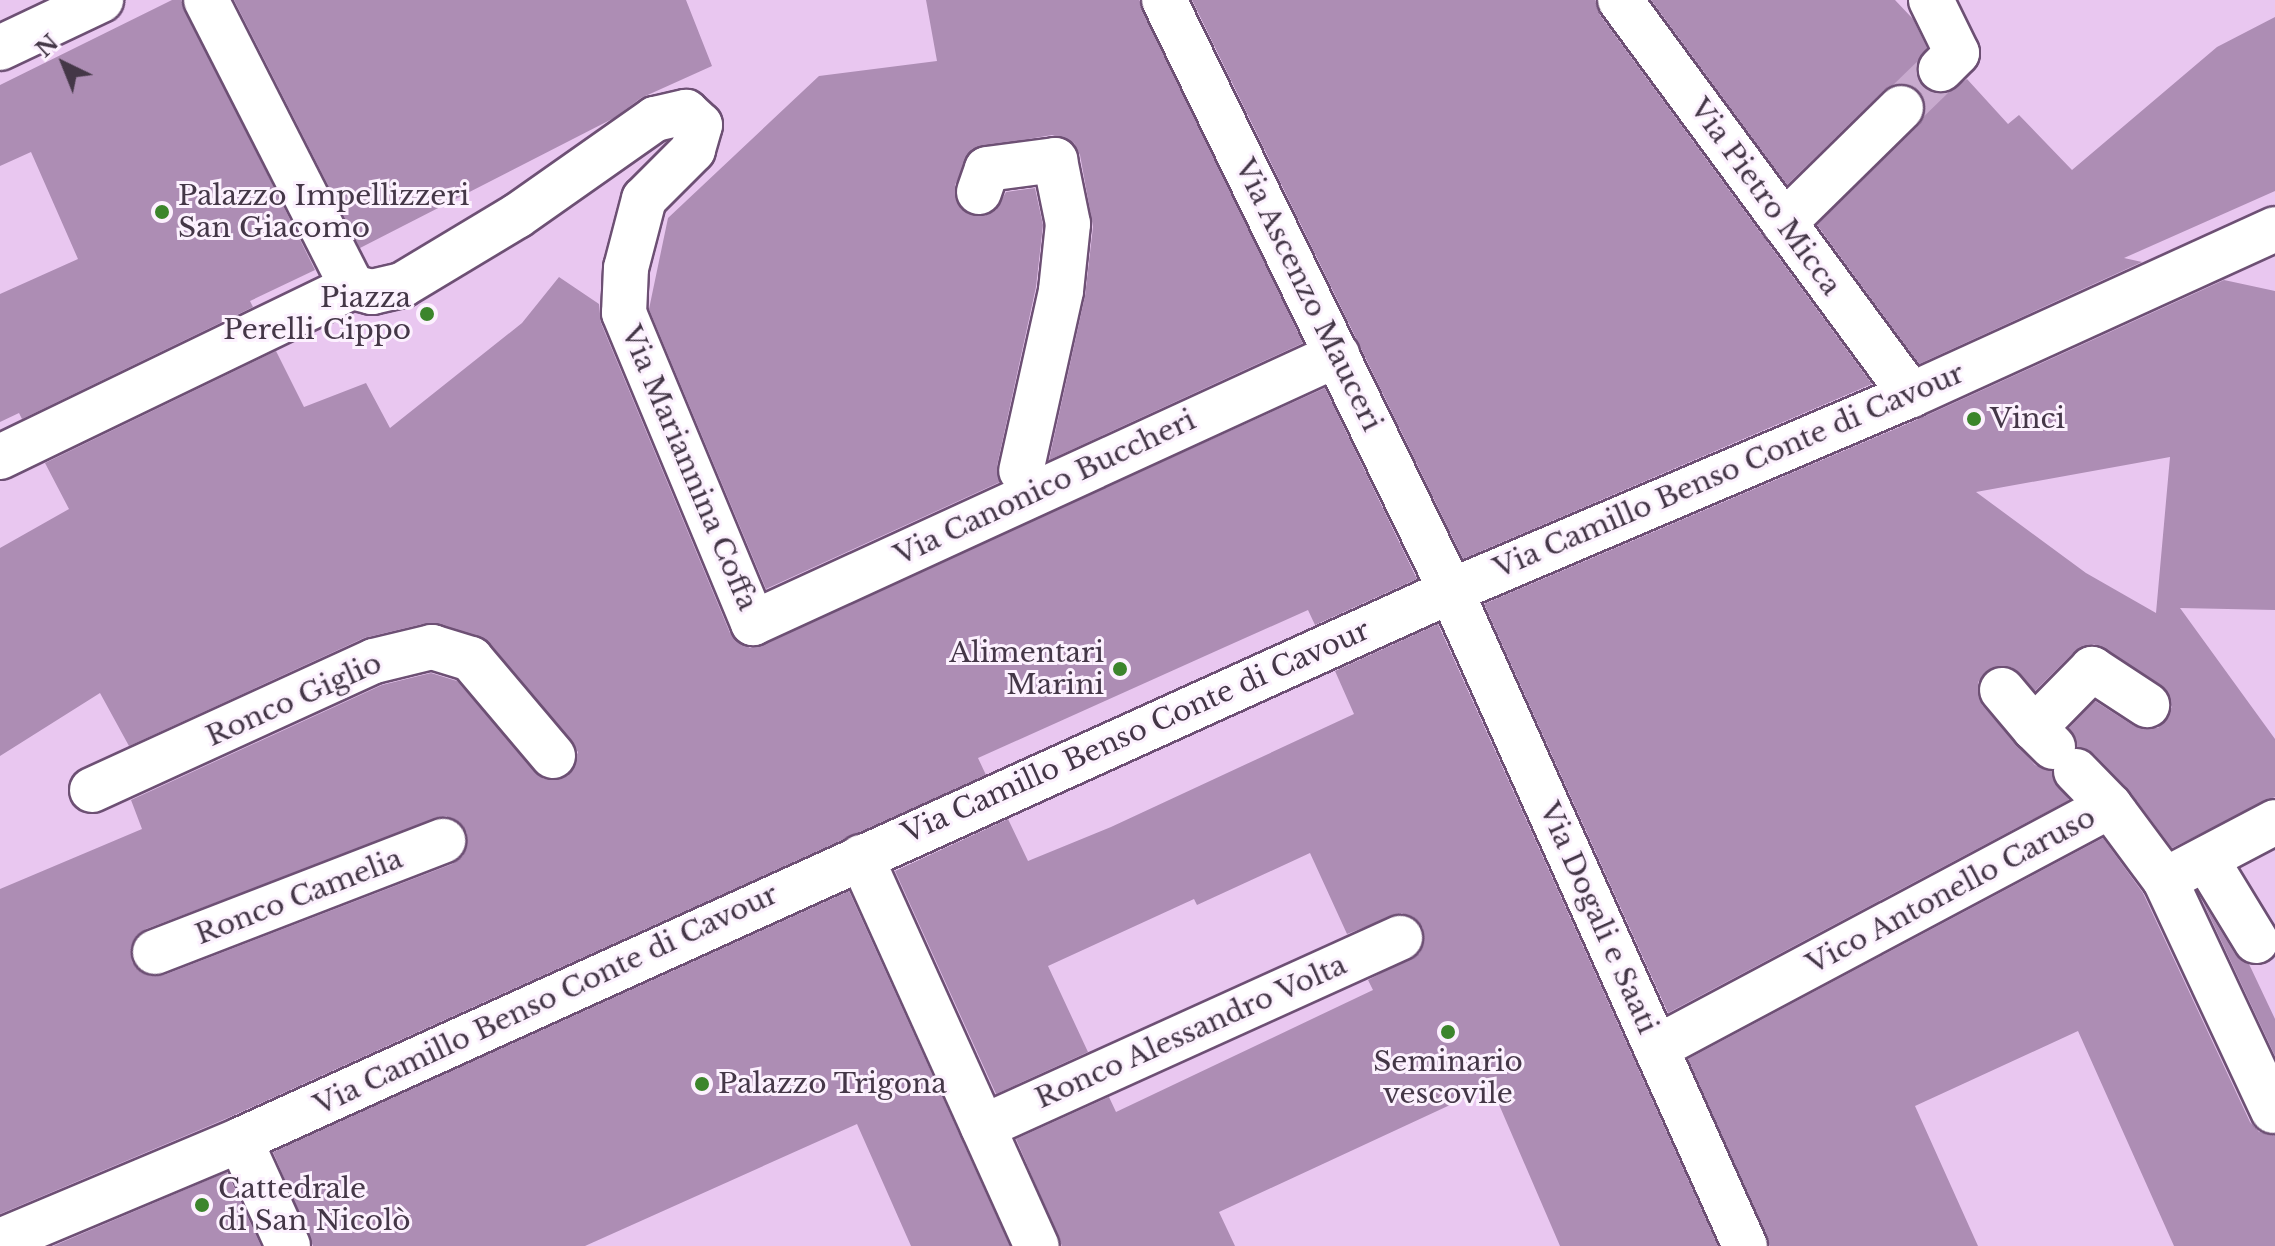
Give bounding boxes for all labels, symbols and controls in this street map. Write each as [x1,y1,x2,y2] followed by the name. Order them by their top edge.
[24,24,104,104] north arrow
[31,29,64,63] text: N
[1682,92,1848,302] street label: Via Pietro Micca
[1227,153,1389,437] street label: Via Ascenzo Mauceri
[178,179,469,245] place label: Palazzo Impellizzeri San Giacomo
[153,203,171,221] marker: Palazzo Impellizzeri San Giacomo
[223,281,411,347] place label: Piazza Perelli Cippo
[418,305,436,323] marker: Piazza Perelli Cippo
[614,320,764,616] street label: Via Mariannina Coffa
[1488,356,1970,586] street label: Via Camillo Benso Conte di Cavour
[1990,402,2065,436] place label: Vinci
[889,403,1201,573] street label: Via Canonico Buccheri
[1965,410,1983,428] marker: Vinci
[897,613,1375,851] street label: Via Camillo Benso Conte di Cavour
[949,636,1104,702] place label: Alimentari Marini
[201,646,387,754] street label: Ronco Giglio
[1111,660,1129,678] marker: Alimentari Marini
[1532,797,1664,1039] street label: Via Dogali e Saati
[1800,800,2102,982] street label: Vico Antonello Caruso
[191,842,407,952] street label: Ronco Camelia
[309,877,783,1123] street label: Via Camillo Benso Conte di Cavour
[1029,948,1353,1116] street label: Ronco Alessandro Volta
[1439,1023,1457,1041] marker: Seminario vescovile
[1373,1045,1523,1111] place label: Seminario vescovile
[718,1067,948,1101] place label: Palazzo Trigona
[693,1075,711,1093] marker: Palazzo Trigona
[218,1172,411,1238] place label: Cattedrale di San Nicolò
[193,1196,211,1214] marker: Cattedrale di San Nicolò

